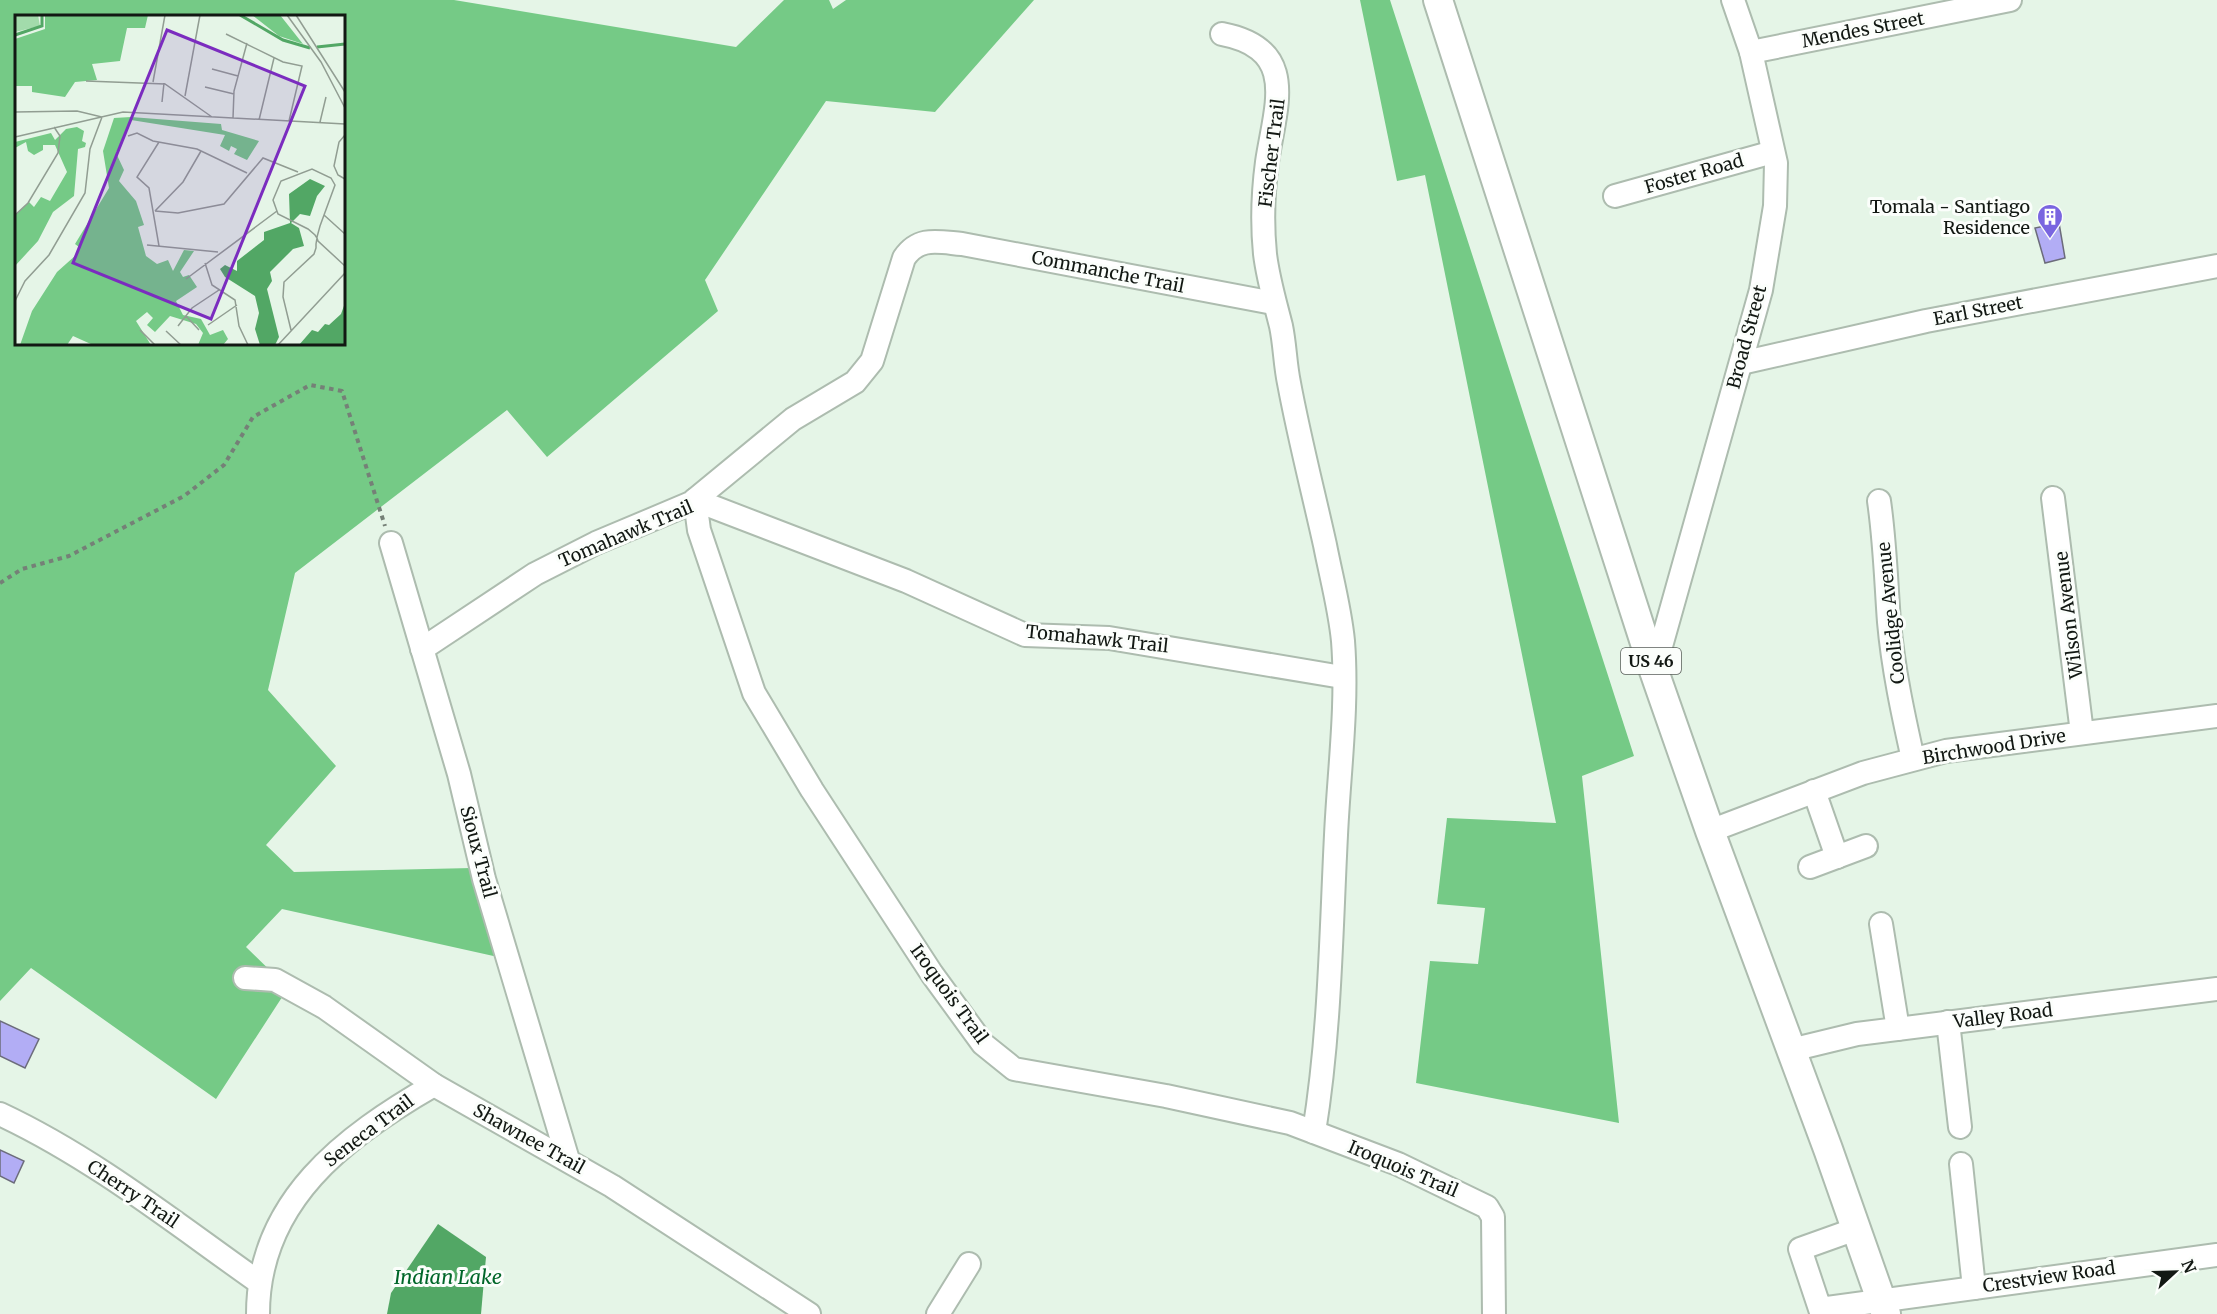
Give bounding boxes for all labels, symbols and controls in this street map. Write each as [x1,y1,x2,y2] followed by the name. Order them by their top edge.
[1800,6,1926,53] street label: Mendes Street
[15,15,345,345] inset map
[1253,97,1290,209] street label: Fischer Trail
[1642,148,1746,199] street label: Foster Road
[1870,195,2030,239] place label: Tomala - Santiago Residence
[2035,202,2065,240] building icon: Tomala - Santiago Residence
[1030,245,1187,298] street label: Commanche Trail
[1722,282,1771,391] street label: Broad Street
[1931,291,2025,330] street label: Earl Street
[555,495,697,572] street label: Tomahawk Trail
[1872,541,1909,685] street label: Coolidge Avenue
[2049,550,2088,681] street label: Wilson Avenue
[1025,620,1170,657] street label: Tomahawk Trail
[1621,648,1681,674] road number: US 46
[1921,724,2067,769] street label: Birchwood Drive
[455,803,502,901] street label: Sioux Trail
[906,939,994,1048] street label: Iroquois Trail
[1951,998,2054,1033] street label: Valley Road
[319,1089,418,1172] street label: Seneca Trail
[469,1098,590,1179] street label: Shawnee Trail
[1345,1135,1462,1202] street label: Iroquois Trail
[83,1154,184,1233] street label: Cherry Trail
[2145,1242,2205,1302] north arrow
[1981,1256,2117,1297] street label: Crestview Road
[2177,1257,2201,1276] text: N
[394,1264,502,1289] water label: Indian Lake

